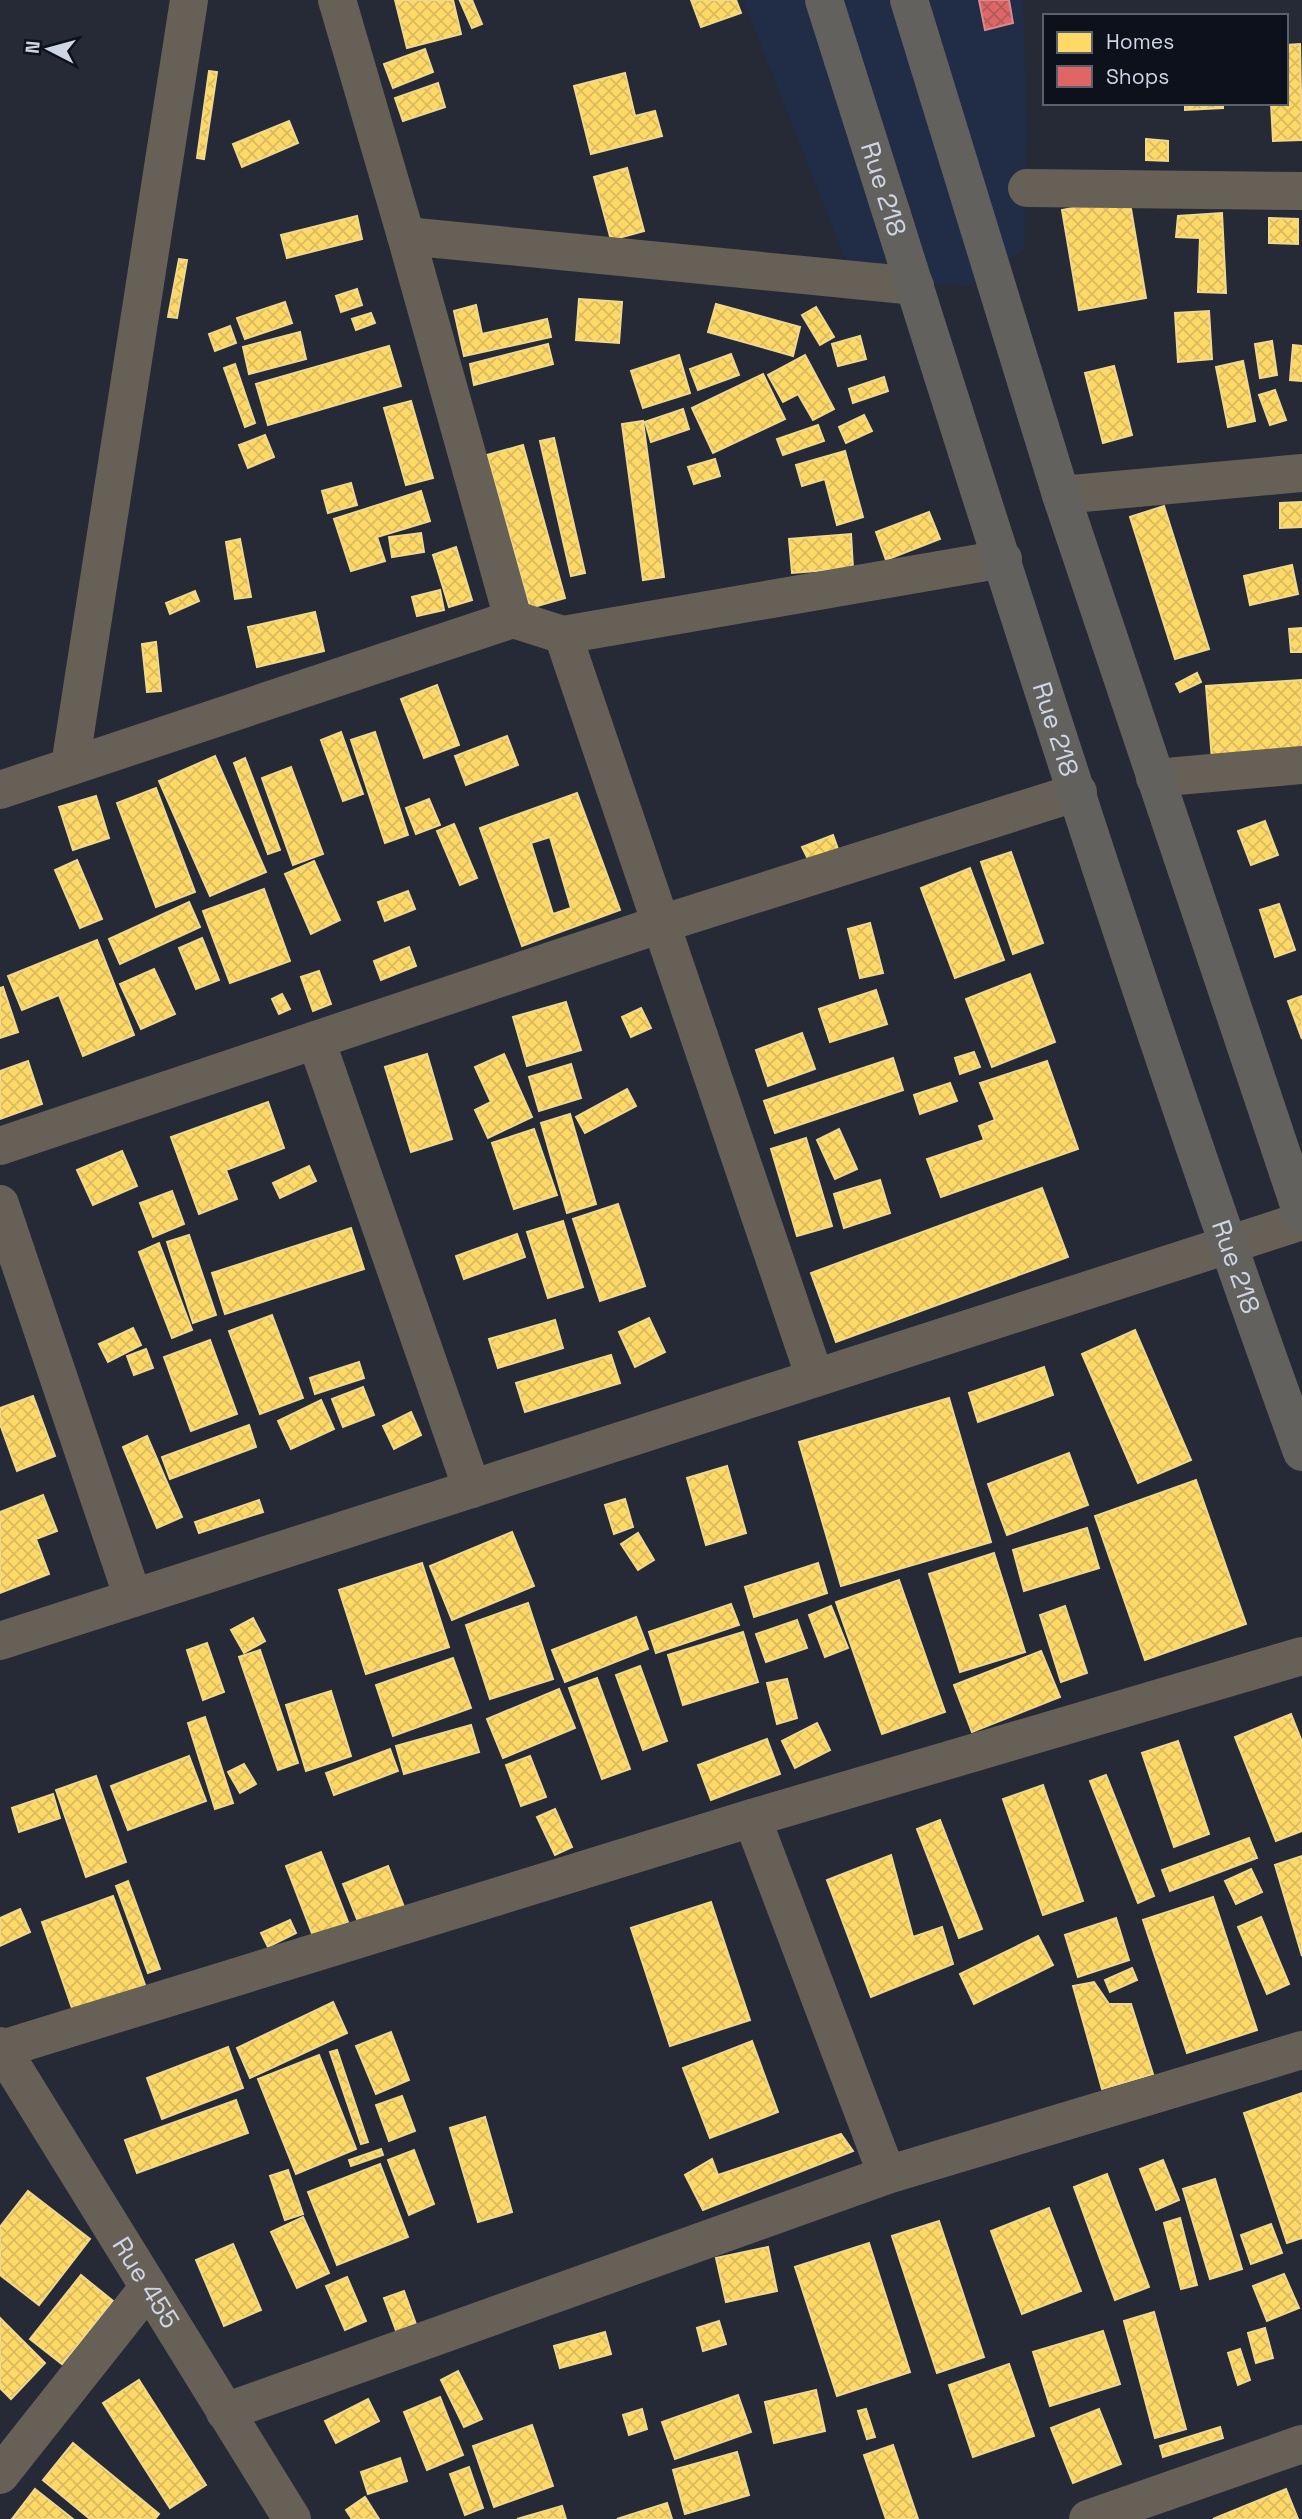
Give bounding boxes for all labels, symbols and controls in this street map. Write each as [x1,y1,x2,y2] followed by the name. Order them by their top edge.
[14,14,84,84] north arrow
[1043,14,1288,105] legend
[1106,28,1174,55] text: Homes
[19,40,46,55] text: N
[1106,63,1169,90] text: Shops
[853,137,915,240] street label: Rue 218
[1025,678,1087,781] street label: Rue 218
[1204,1215,1268,1318] street label: Rue 218
[105,2230,187,2335] street label: Rue 455

